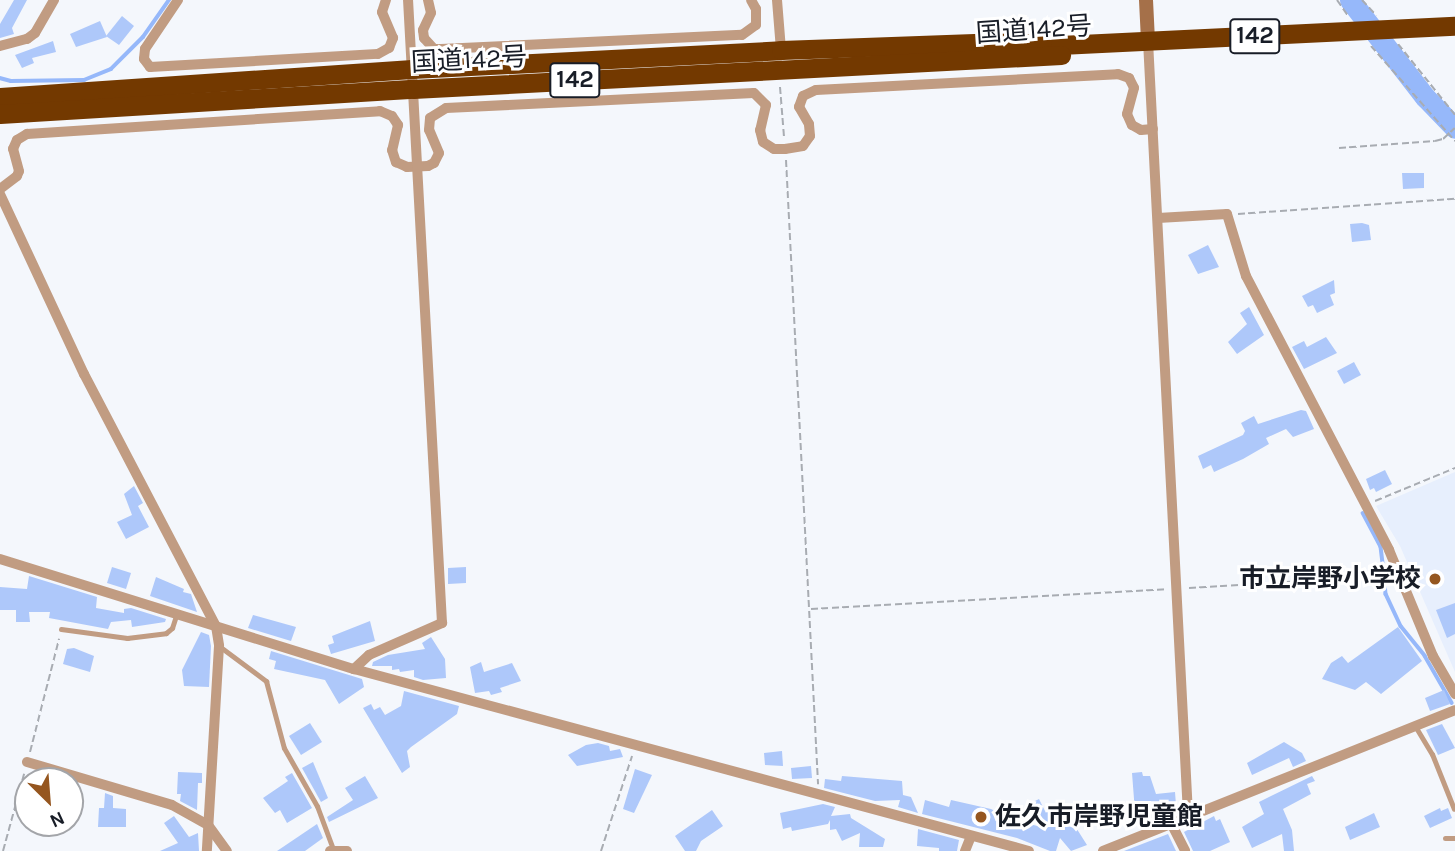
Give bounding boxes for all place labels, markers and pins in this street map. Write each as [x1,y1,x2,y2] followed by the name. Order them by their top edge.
[1239,563,1421,595] place label: 市立岸野小学校
[1427,571,1443,587] marker: 市立岸野小学校
[995,801,1203,833] place label: 佐久市岸野児童館
[973,809,989,825] marker: 佐久市岸野児童館

